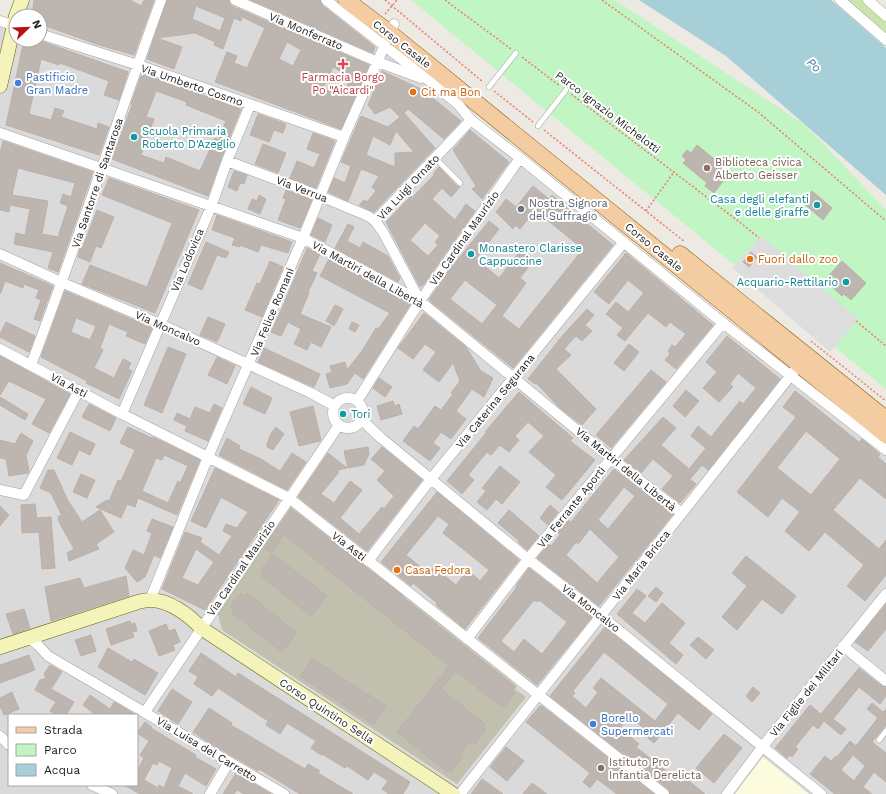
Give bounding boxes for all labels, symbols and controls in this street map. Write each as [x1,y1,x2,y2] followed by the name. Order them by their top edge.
[8,8,48,48] north arrow
[267,10,345,53] street label: Via Monferrato
[29,18,44,31] text: N
[370,18,433,71] street label: Corso Casale
[804,55,824,75] water label: Po
[338,59,348,69] marker: Farmacia Borgo Po "Aicardi"
[139,62,245,109] street label: Via Umberto Cosmo
[553,69,663,156] street label: Parco Ignazio Michelotti
[26,71,88,97] place label: Pastificio Gran Madre
[302,71,384,97] place label: Farmacia Borgo Po "Aicardi"
[13,78,23,88] marker: Pastificio Gran Madre
[421,86,481,99] place label: Cit ma Bon
[408,87,418,97] marker: Cit ma Bon
[69,116,126,250] street label: Via Santorre di Santarosa
[142,125,236,151] place label: Scuola Primaria Roberto D'Azeglio
[129,132,139,142] marker: Scuola Primaria Roberto D'Azeglio
[375,152,442,223] street label: Via Luigi Ornato
[715,156,802,182] place label: Biblioteca civica Alberto Geisser
[702,163,712,173] marker: Biblioteca civica Alberto Geisser
[274,174,330,205] street label: Via Verrua
[427,188,502,288] street label: Via Cardinal Maurizio
[710,193,809,219] place label: Casa degli elefanti e delle giraffe
[529,197,608,223] place label: Nostra Signora del Suffragio
[812,200,822,210] marker: Casa degli elefanti e delle giraffe
[516,204,526,214] marker: Nostra Signora del Suffragio
[622,220,685,274] street label: Corso Casale
[168,227,207,294] street label: Via Lodovica
[310,238,426,311] street label: Via Martiri della Libertà
[479,242,582,268] place label: Monastero Clarisse Cappuccine
[466,249,476,259] marker: Monastero Clarisse Cappuccine
[758,253,838,266] place label: Fuori dallo zoo
[745,254,755,264] marker: Fuori dallo zoo
[248,266,297,358] street label: Via Felice Romani
[737,276,838,289] place label: Acquario-Rettilario
[841,277,851,287] marker: Acquario-Rettilario
[133,308,203,349] street label: Via Moncalvo
[453,351,538,451] street label: Via Caterina Segurana
[48,370,89,401] street label: Via Asti
[351,408,371,421] place label: Tori
[338,409,348,419] marker: Tori
[573,425,679,514] street label: Via Martiri della Libertà
[535,464,608,551] street label: Via Ferrante Aporti
[205,518,278,619] street label: Via Cardinal Maurizio
[610,528,673,603] street label: Via Maria Bricca
[329,529,368,564] street label: Via Asti
[405,564,471,577] place label: Casa Fedora
[392,565,402,575] marker: Casa Fedora
[559,582,622,635] street label: Via Moncalvo
[767,647,846,740] street label: Via Figlie dei Militari
[277,676,377,747] street label: Corso Quintino Sella
[601,712,673,738] place label: Borello Supermercati
[8,714,138,786] legend
[154,714,260,785] street label: Via Luisa del Carretto
[588,719,598,729] marker: Borello Supermercati
[44,723,83,737] text: Strada
[44,743,77,757] text: Parco
[609,756,701,782] place label: Istituto Pro Infantia Derelicta
[44,763,80,777] text: Acqua
[596,763,606,773] marker: Istituto Pro Infantia Derelicta

